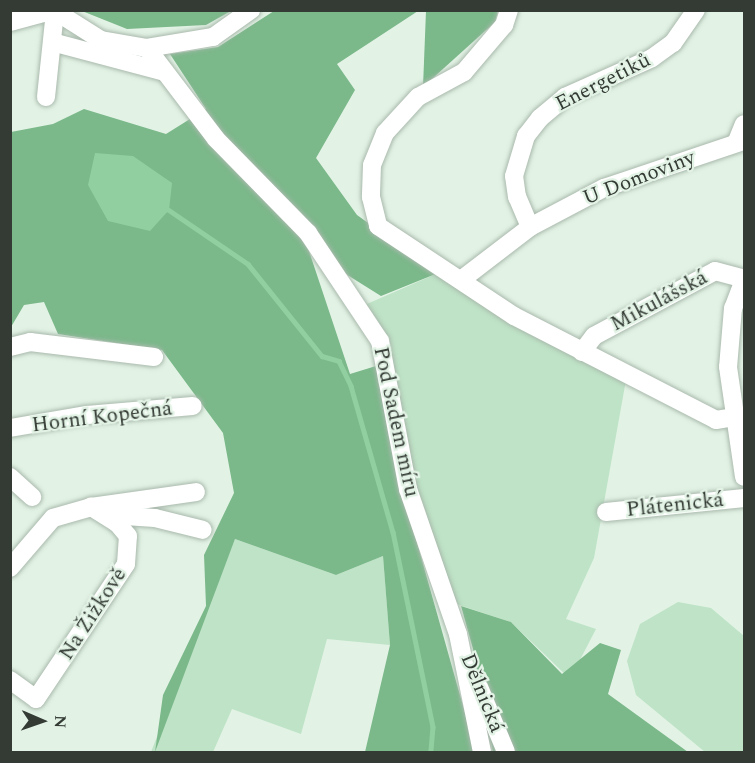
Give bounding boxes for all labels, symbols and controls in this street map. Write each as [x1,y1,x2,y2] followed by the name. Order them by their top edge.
[551,47,655,117] street label: Energetiků
[579,145,699,211] street label: U Domoviny
[606,265,712,337] street label: Mikulášská
[368,344,424,500] street label: Pod Sadem míru
[30,396,174,438] street label: Horní Kopečná
[625,487,725,523] street label: Plátenická
[54,563,132,665] street label: Na Žižkově
[455,650,509,736] street label: Dělnická
[12,691,72,751] north arrow
[48,715,72,729] text: N

